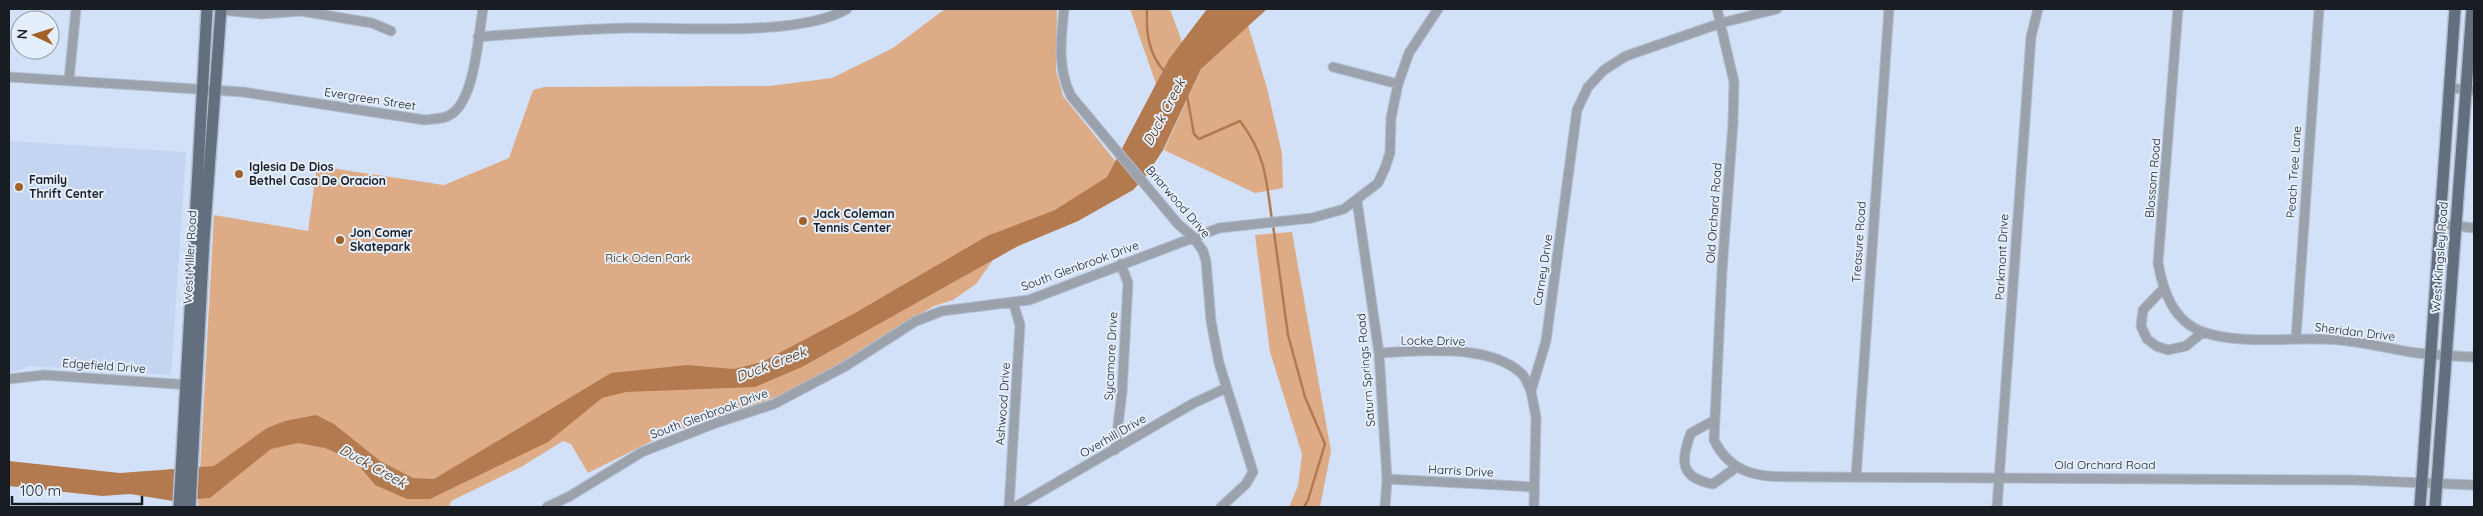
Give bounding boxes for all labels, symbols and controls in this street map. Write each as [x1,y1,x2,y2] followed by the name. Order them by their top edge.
[10,10,60,60] north arrow
[13,28,31,40] text: N
[1139,74,1190,149] water label: Duck Creek
[323,84,417,113] street label: Evergreen Street
[2283,125,2304,219] street label: Peach Tree Lane
[2142,137,2163,219] street label: Blossom Road
[249,159,386,188] place label: Iglesia De Dios Bethel Casa De Oracion
[1702,162,1725,264] street label: Old Orchard Road
[1143,163,1214,241] street label: Briarwood Drive
[233,168,245,180] marker: Iglesia De Dios Bethel Casa De Oracion
[29,172,104,201] place label: Family Thrift Center
[13,181,25,193] marker: Family Thrift Center
[1848,201,1869,283] street label: Treasure Road
[2428,201,2451,313] street label: West Kingsley Road
[813,206,895,235] place label: Jack Coleman Tennis Center
[180,210,199,304] street label: West Miller Road
[1992,213,2011,301] street label: Parkmont Drive
[797,215,809,227] marker: Jack Coleman Tennis Center
[350,225,413,254] place label: Jon Comer Skatepark
[1529,233,1556,307] street label: Carney Drive
[334,234,346,246] marker: Jon Comer Skatepark
[1019,237,1141,294] street label: South Glenbrook Drive
[605,250,691,265] park label: Rick Oden Park
[1101,311,1120,401] street label: Sycamore Drive
[1353,313,1378,427] street label: Saturn Springs Road
[2314,319,2396,344] street label: Sheridan Drive
[1400,332,1466,349] street label: Locke Drive
[733,342,810,386] water label: Duck Creek
[62,355,147,376] street label: Edgefield Drive
[992,362,1013,446] street label: Ashwood Drive
[648,385,770,442] street label: South Glenbrook Drive
[1077,410,1149,461] street label: Overhill Drive
[336,440,411,493] water label: Duck Creek
[2055,457,2155,472] street label: Old Orchard Road
[1428,461,1494,480] street label: Harris Drive
[12,474,142,506] scale bar
[20,481,61,500] text: 100 m

